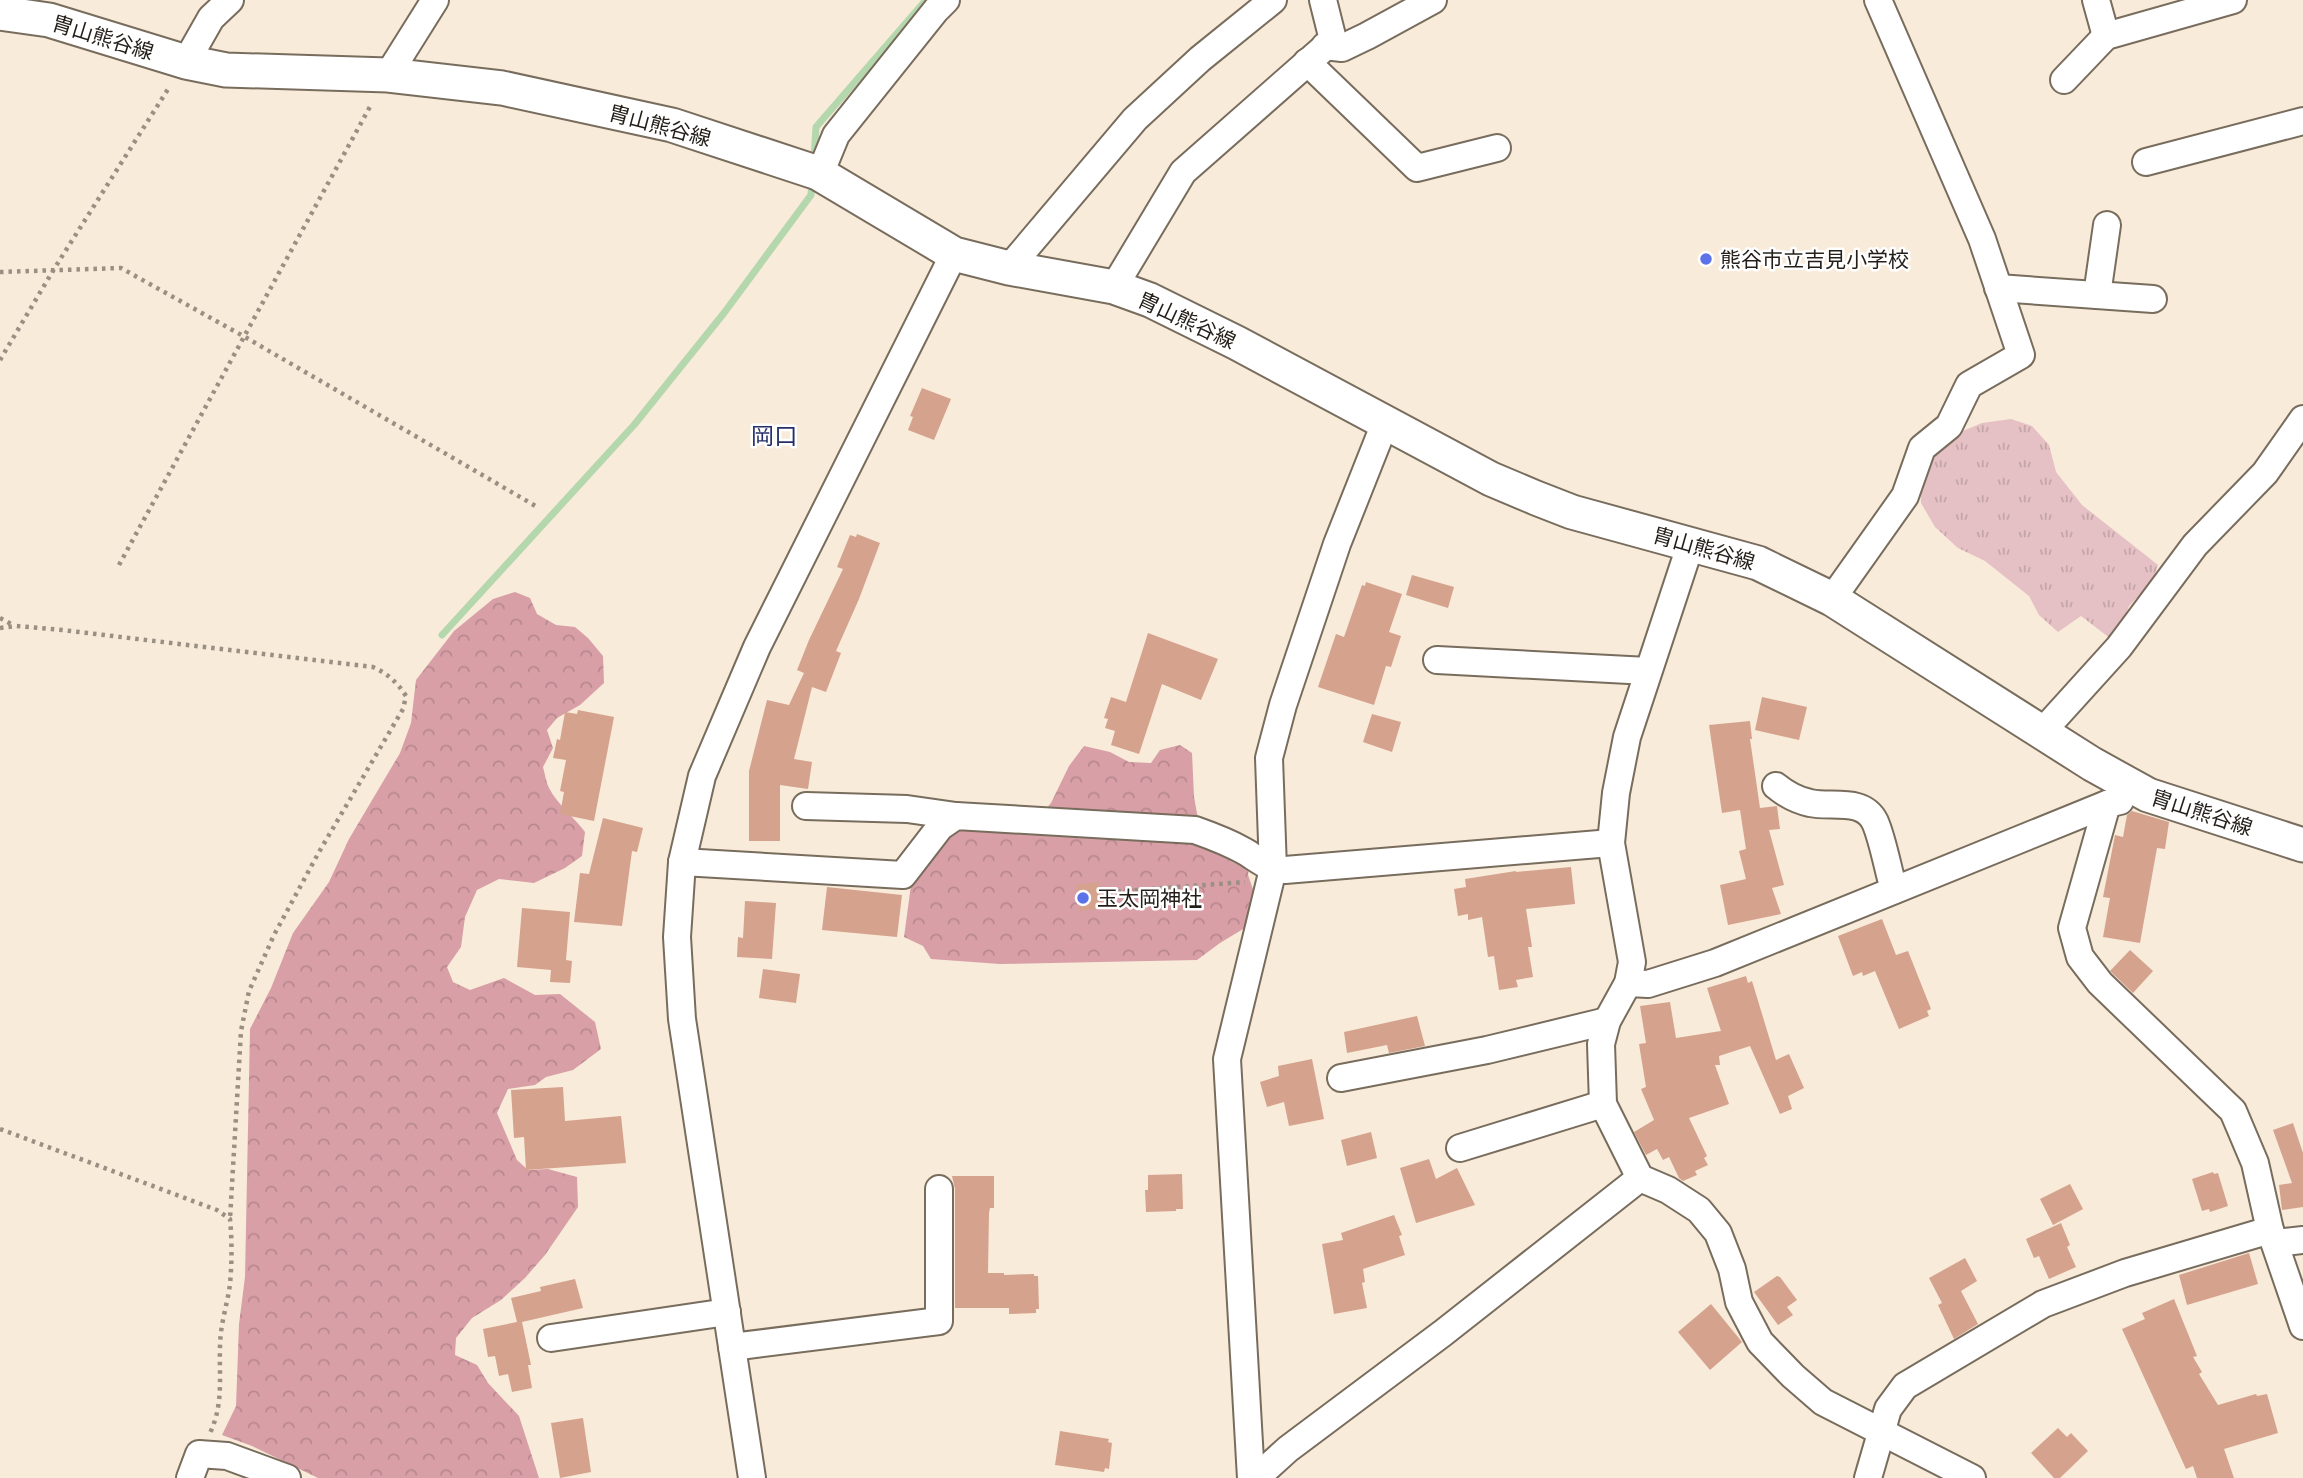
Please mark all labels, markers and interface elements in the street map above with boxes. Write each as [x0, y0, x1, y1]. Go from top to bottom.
street label: 胄山熊谷線 [49, 9, 157, 65]
street label: 胄山熊谷線 [606, 99, 714, 151]
place label: 熊谷市立吉見小学校 [1720, 246, 1909, 272]
marker: 熊谷市立吉見小学校 [1698, 251, 1714, 267]
street label: 胄山熊谷線 [1134, 286, 1240, 354]
district label: 岡口 [751, 421, 797, 450]
street label: 胄山熊谷線 [1650, 521, 1758, 575]
street label: 胄山熊谷線 [2148, 783, 2256, 841]
place label: 玉太岡神社 [1097, 885, 1202, 911]
marker: 玉太岡神社 [1075, 890, 1091, 906]

